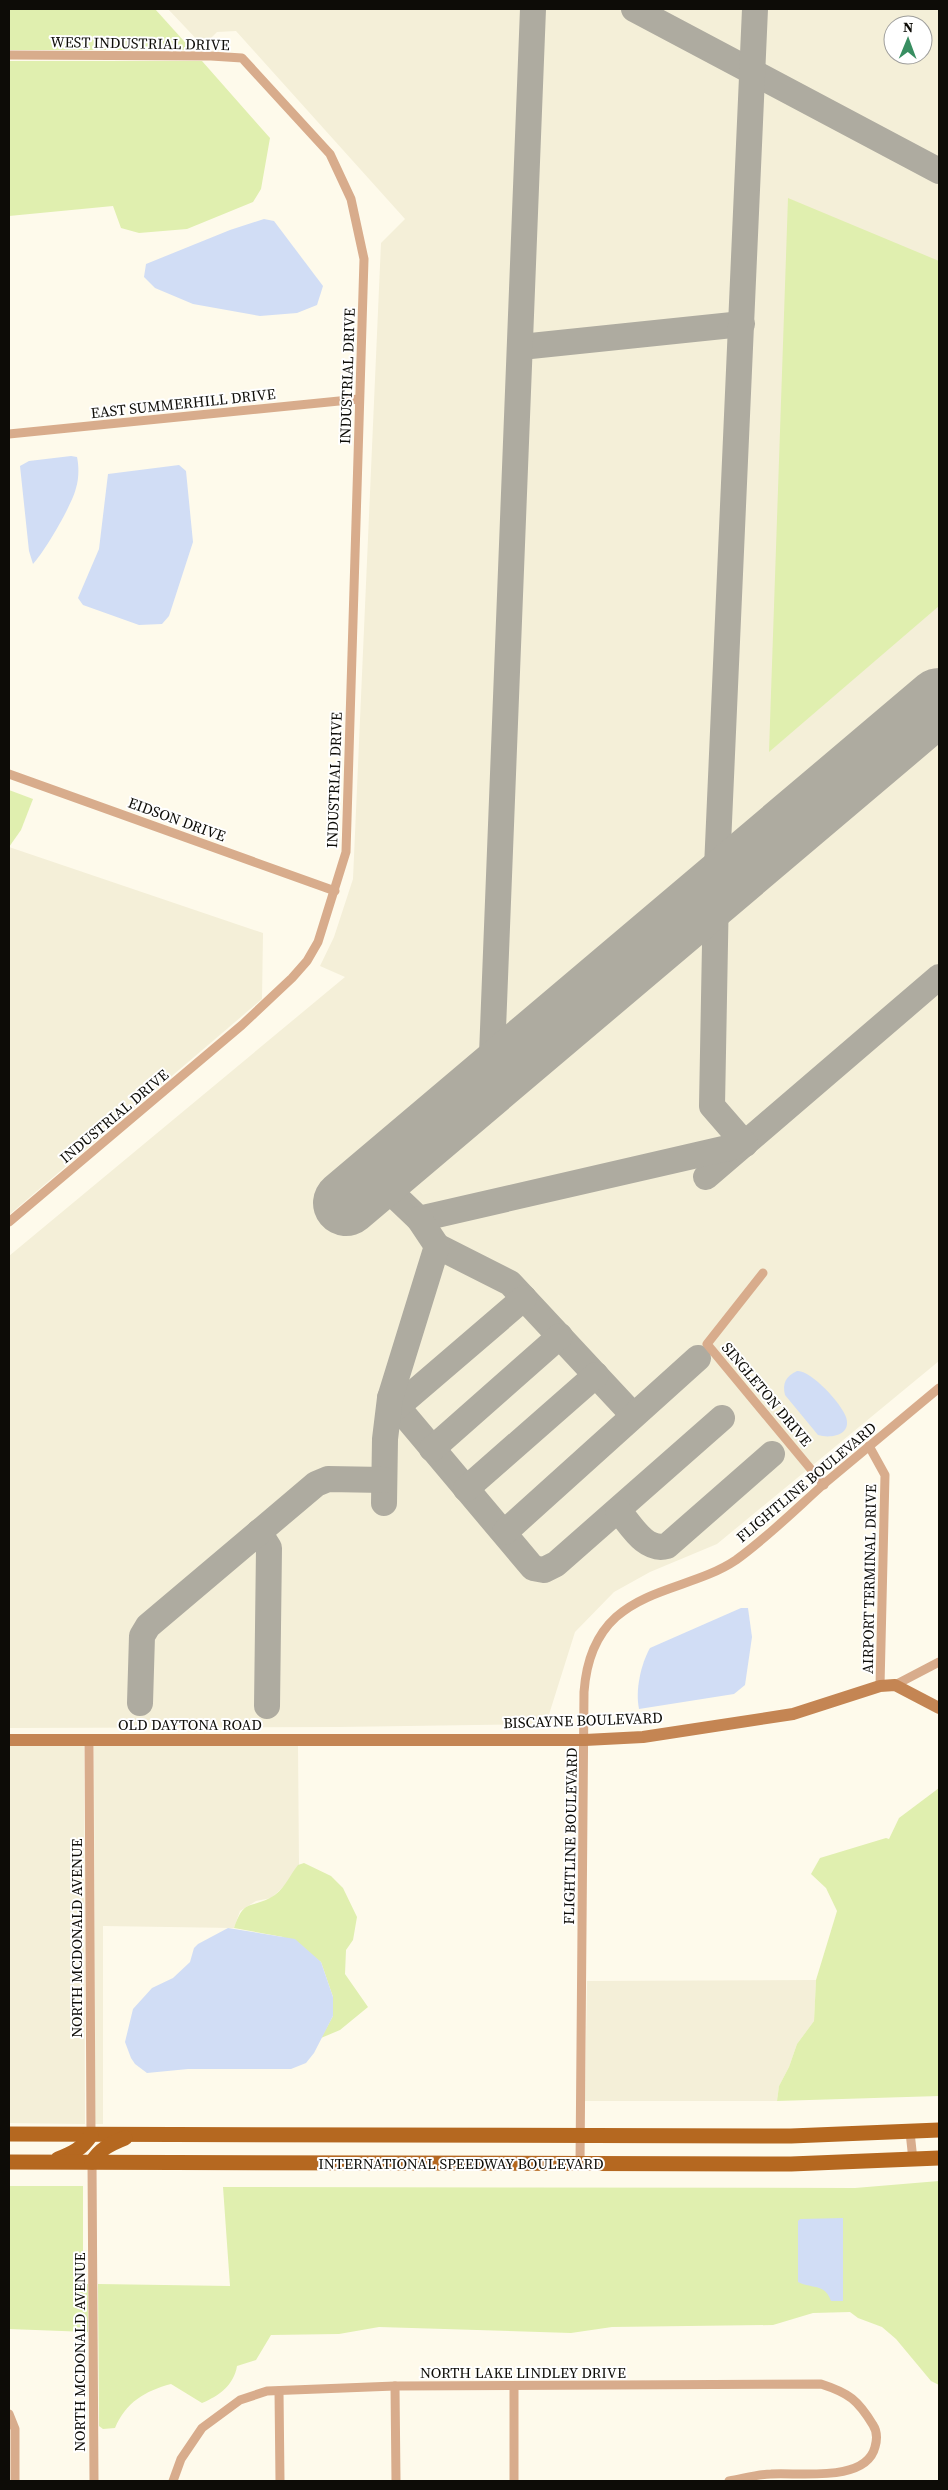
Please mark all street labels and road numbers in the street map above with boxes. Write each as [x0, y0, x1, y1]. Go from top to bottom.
street label: WEST INDUSTRIAL DRIVE [50, 31, 230, 55]
street label: INDUSTRIAL DRIVE [334, 308, 360, 444]
street label: EAST SUMMERHILL DRIVE [89, 383, 277, 423]
street label: INDUSTRIAL DRIVE [321, 712, 347, 848]
street label: EIDSON DRIVE [125, 792, 229, 846]
street label: INDUSTRIAL DRIVE [55, 1064, 173, 1168]
street label: SINGLETON DRIVE [717, 1337, 817, 1451]
street label: FLIGHTLINE BOULEVARD [731, 1417, 881, 1547]
street label: AIRPORT TERMINAL DRIVE [857, 1484, 881, 1674]
street label: BISCAYNE BOULEVARD [503, 1707, 663, 1733]
street label: OLD DAYTONA ROAD [118, 1714, 262, 1735]
street label: FLIGHTLINE BOULEVARD [558, 1747, 582, 1925]
street label: NORTH MCDONALD AVENUE [66, 1838, 87, 2038]
street label: INTERNATIONAL SPEEDWAY BOULEVARD [318, 2153, 604, 2174]
street label: NORTH MCDONALD AVENUE [69, 2252, 90, 2452]
street label: NORTH LAKE LINDLEY DRIVE [420, 2362, 626, 2383]

